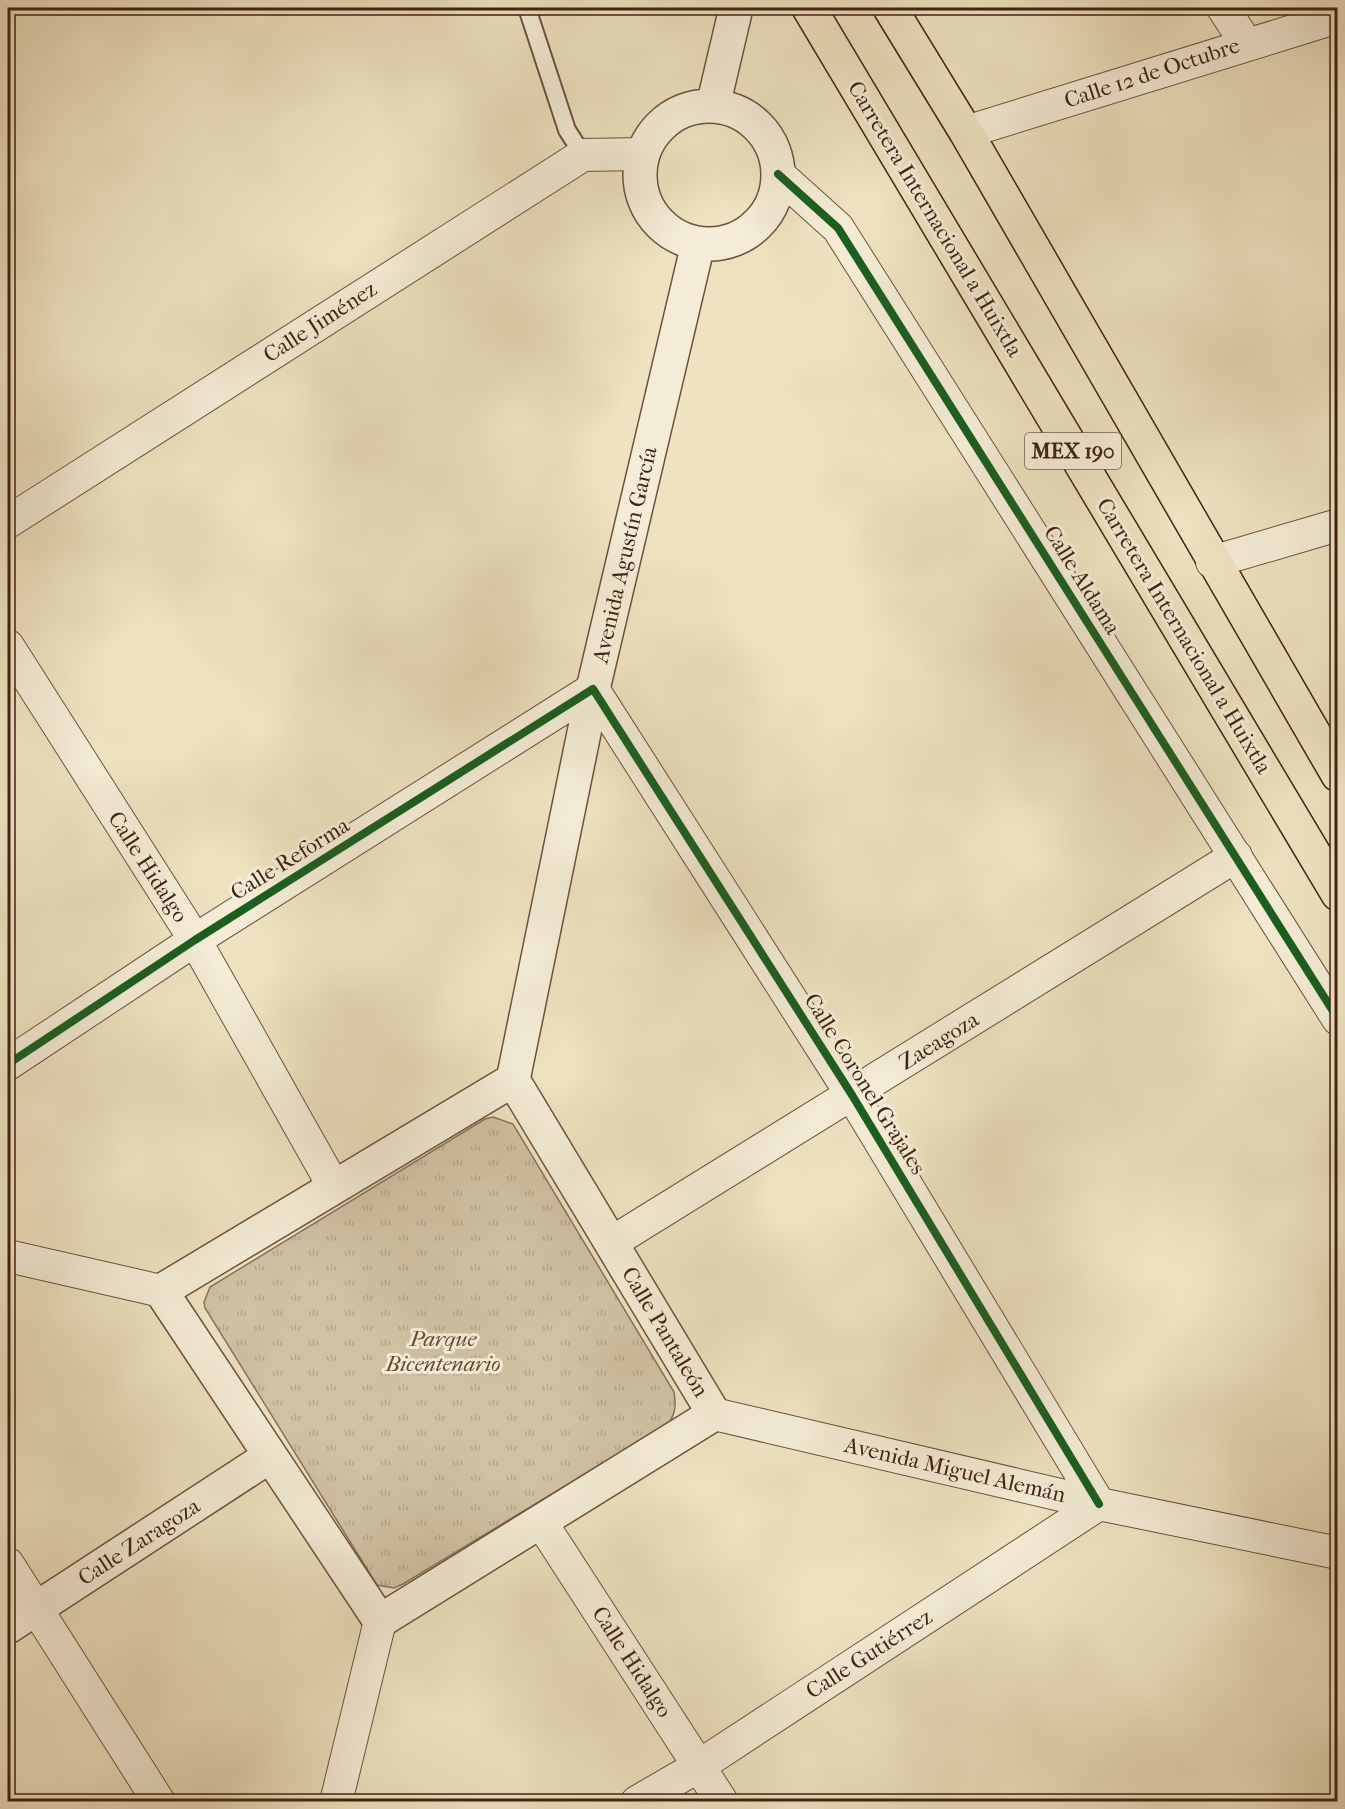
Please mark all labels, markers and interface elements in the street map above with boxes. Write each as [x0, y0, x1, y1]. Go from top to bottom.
street label: Calle 12 de Octubre [1061, 32, 1243, 114]
street label: Carretera Internacional a Huixtla [842, 76, 1028, 362]
street label: Calle Jiménez [259, 276, 382, 368]
road number: MEX 190 [1025, 433, 1121, 469]
street label: Avenida Agustín García [587, 443, 663, 667]
street label: Carretera Internacional a Huixtla [1091, 493, 1277, 779]
street label: Calle Aldama [1038, 521, 1126, 640]
street label: Calle Hidalgo [102, 807, 194, 927]
street label: Calle Reforma [226, 812, 355, 906]
street label: Calle Coronel Grajales [799, 989, 931, 1179]
street label: Zaeagoza [894, 1006, 984, 1076]
street label: Calle Pantaleón [616, 1262, 714, 1402]
park label: Parque Bicentenario [384, 1326, 501, 1377]
street label: Avenida Miguel Alemán [841, 1432, 1068, 1508]
street label: Calle Zaragoza [73, 1493, 205, 1591]
street label: Calle Hidalgo [586, 1602, 678, 1722]
street label: Calle Gutiérrez [801, 1604, 937, 1704]

